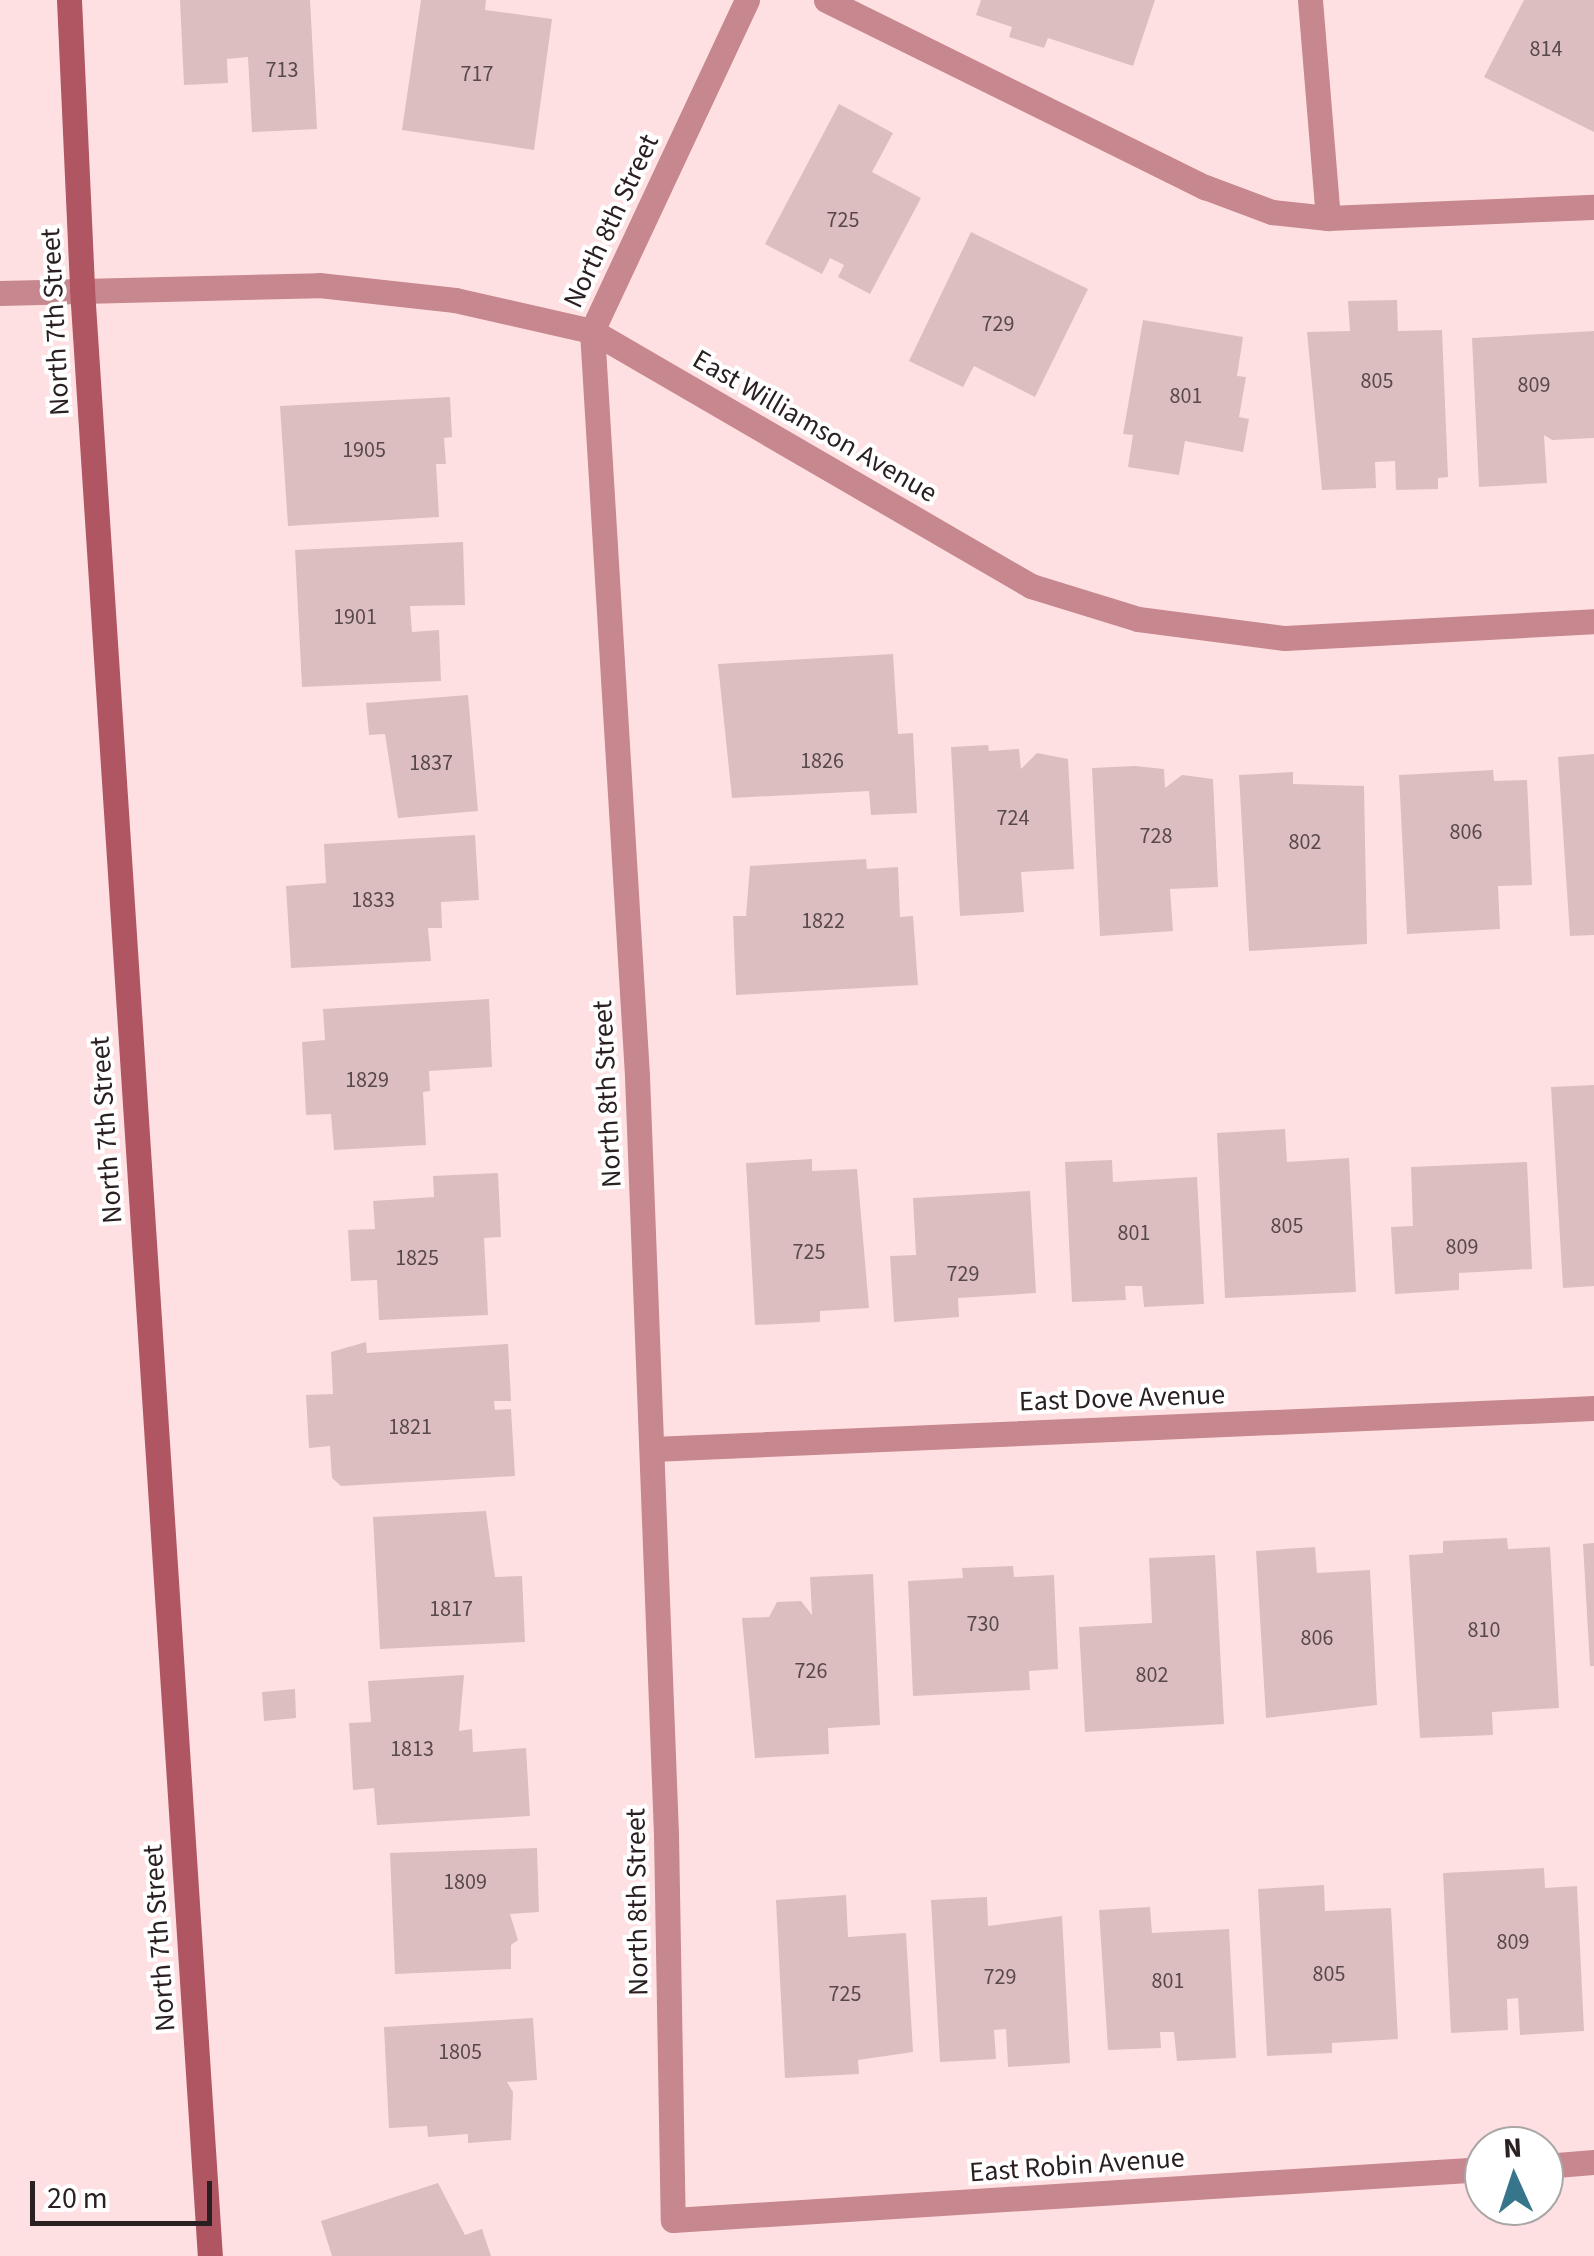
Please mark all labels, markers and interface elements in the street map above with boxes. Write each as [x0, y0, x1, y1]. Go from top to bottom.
house number: 814 [1530, 37, 1562, 63]
house number: 713 [266, 58, 298, 84]
house number: 717 [461, 62, 493, 88]
street label: North 8th Street [556, 129, 666, 313]
house number: 725 [827, 208, 859, 234]
street label: North 7th Street [33, 227, 77, 417]
house number: 729 [982, 312, 1014, 338]
street label: East Williamson Avenue [687, 342, 943, 510]
house number: 805 [1361, 369, 1393, 395]
house number: 809 [1518, 373, 1550, 399]
house number: 801 [1170, 384, 1202, 410]
house number: 1905 [342, 438, 386, 464]
house number: 1901 [333, 605, 377, 631]
house number: 1826 [800, 749, 844, 775]
house number: 1837 [409, 751, 453, 777]
house number: 724 [997, 806, 1029, 832]
house number: 806 [1450, 820, 1482, 846]
house number: 728 [1140, 824, 1172, 850]
house number: 802 [1289, 830, 1321, 856]
house number: 1833 [351, 888, 395, 914]
house number: 1822 [801, 909, 845, 935]
street label: North 8th Street [585, 999, 629, 1189]
street label: North 7th Street [83, 1035, 129, 1225]
house number: 1829 [345, 1068, 389, 1094]
house number: 805 [1271, 1214, 1303, 1240]
house number: 801 [1118, 1221, 1150, 1247]
house number: 809 [1446, 1235, 1478, 1261]
house number: 725 [793, 1240, 825, 1266]
house number: 1825 [395, 1246, 439, 1272]
house number: 729 [947, 1262, 979, 1288]
street label: East Dove Avenue [1018, 1378, 1226, 1418]
house number: 1821 [388, 1415, 432, 1441]
house number: 1817 [429, 1597, 473, 1623]
house number: 730 [967, 1612, 999, 1638]
house number: 810 [1468, 1618, 1500, 1644]
house number: 806 [1301, 1626, 1333, 1652]
house number: 726 [795, 1659, 827, 1685]
house number: 802 [1136, 1663, 1168, 1689]
house number: 1813 [390, 1737, 434, 1763]
street label: North 8th Street [619, 1808, 655, 1996]
street label: North 7th Street [136, 1843, 182, 2033]
house number: 1809 [443, 1870, 487, 1896]
house number: 809 [1497, 1930, 1529, 1956]
house number: 805 [1313, 1962, 1345, 1988]
house number: 729 [984, 1965, 1016, 1991]
house number: 801 [1152, 1969, 1184, 1995]
house number: 725 [829, 1982, 861, 2008]
house number: 1805 [438, 2040, 482, 2066]
north arrow [1464, 2126, 1564, 2226]
text: N [1502, 2128, 1523, 2168]
street label: East Robin Avenue [968, 2141, 1186, 2189]
scale bar [35, 2161, 218, 2223]
text: 20 m [47, 2177, 108, 2220]

